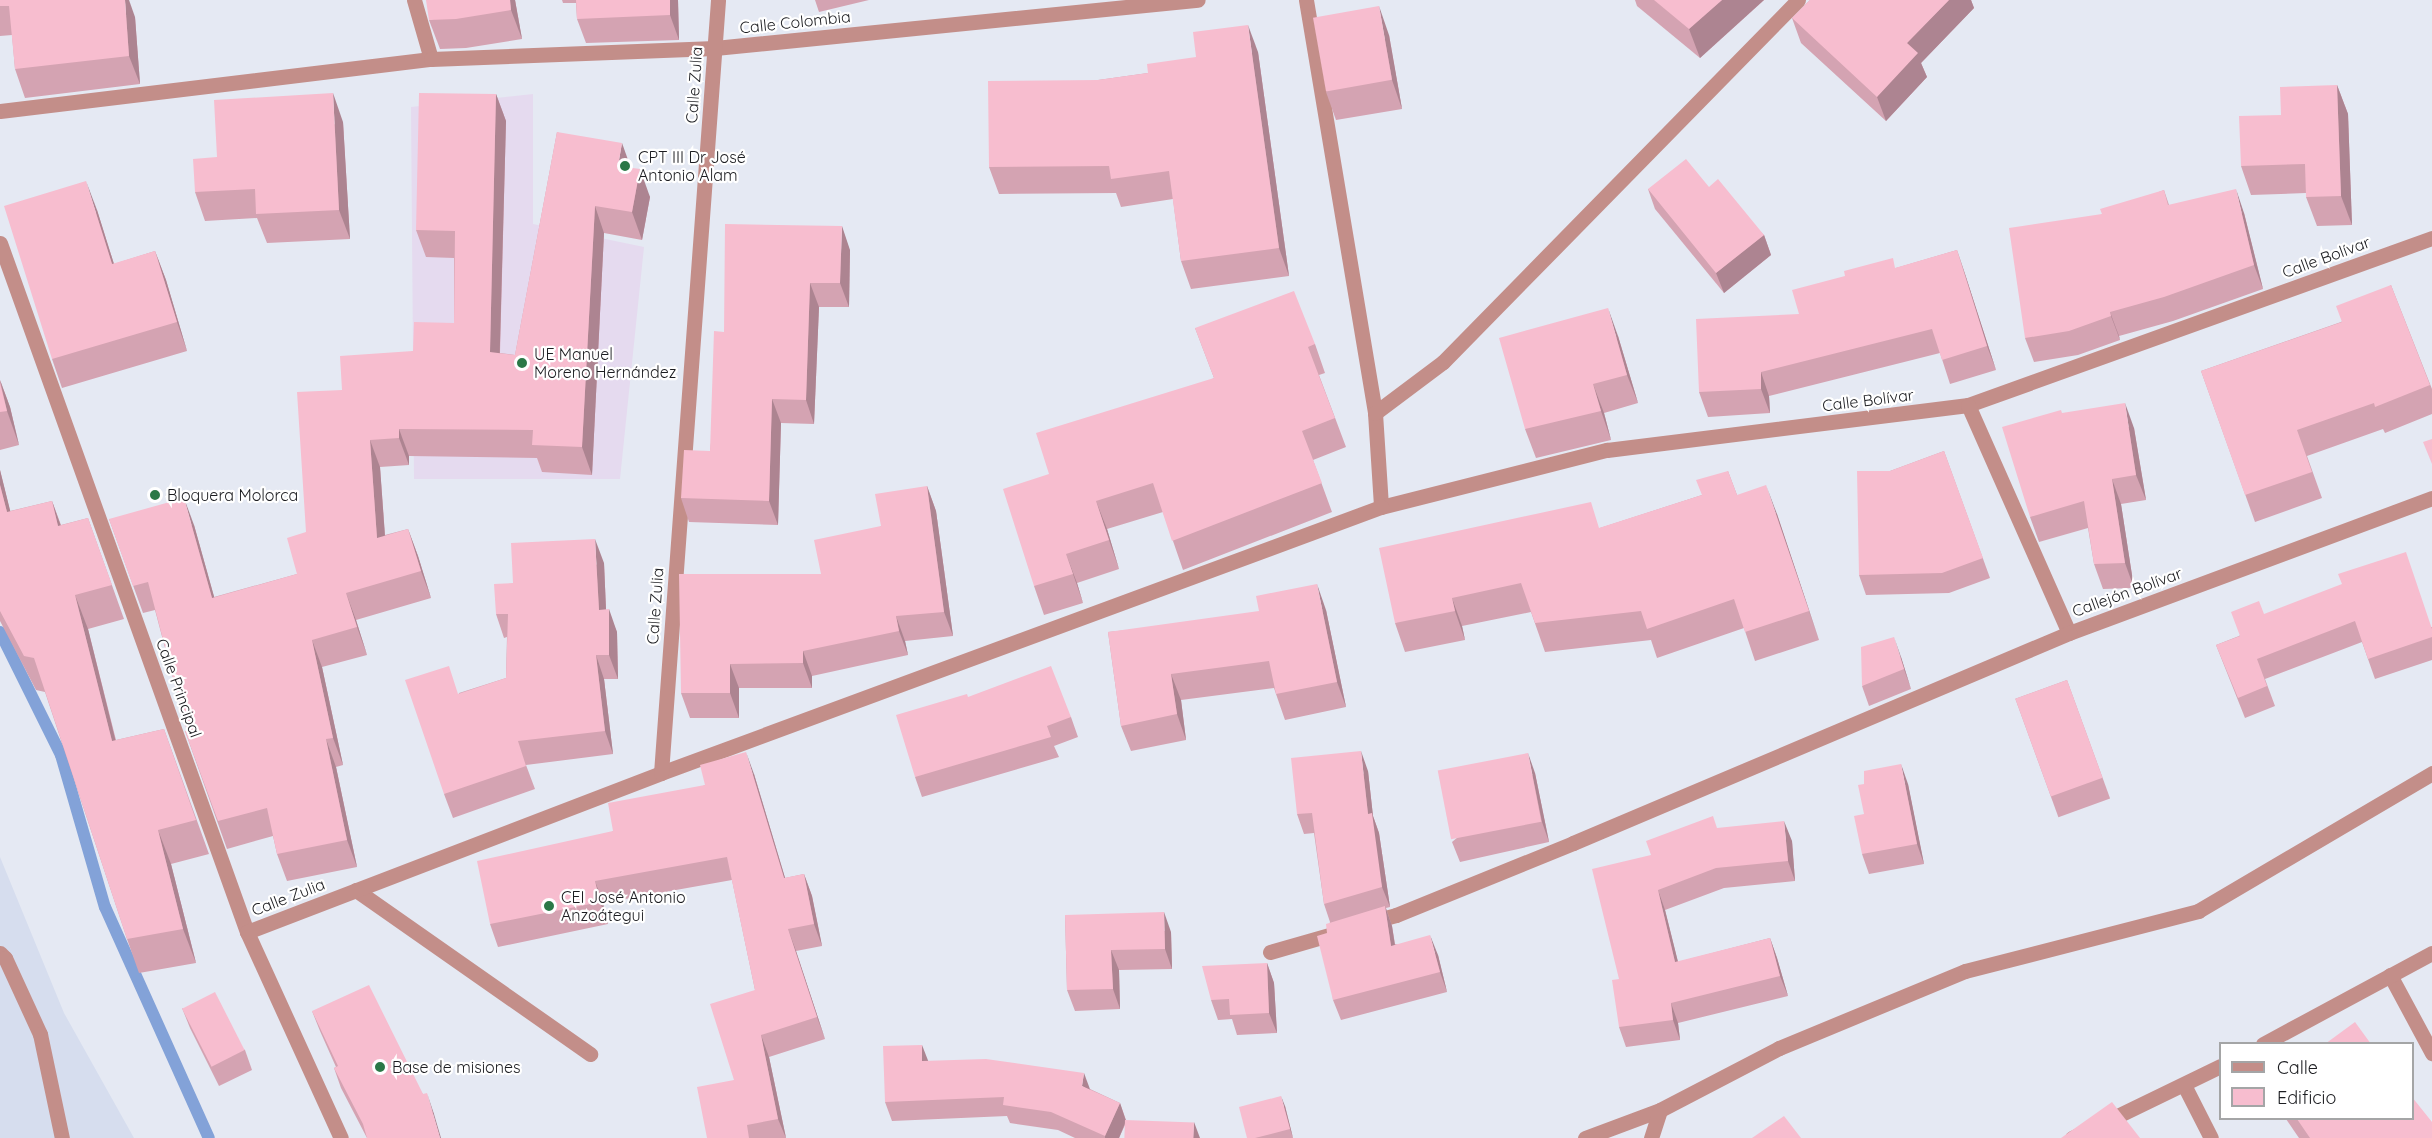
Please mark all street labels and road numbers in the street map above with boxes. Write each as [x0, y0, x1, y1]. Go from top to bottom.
street label: Calle Colombia [739, 7, 851, 37]
street label: Calle Zulia [682, 46, 706, 124]
street label: Calle Bolívar [2279, 232, 2373, 282]
street label: Calle Bolívar [1821, 385, 1915, 415]
street label: Callejón Bolívar [2069, 563, 2185, 621]
street label: Calle Zulia [643, 567, 667, 645]
street label: Calle Principal [152, 636, 206, 740]
street label: Calle Zulia [249, 874, 327, 920]

